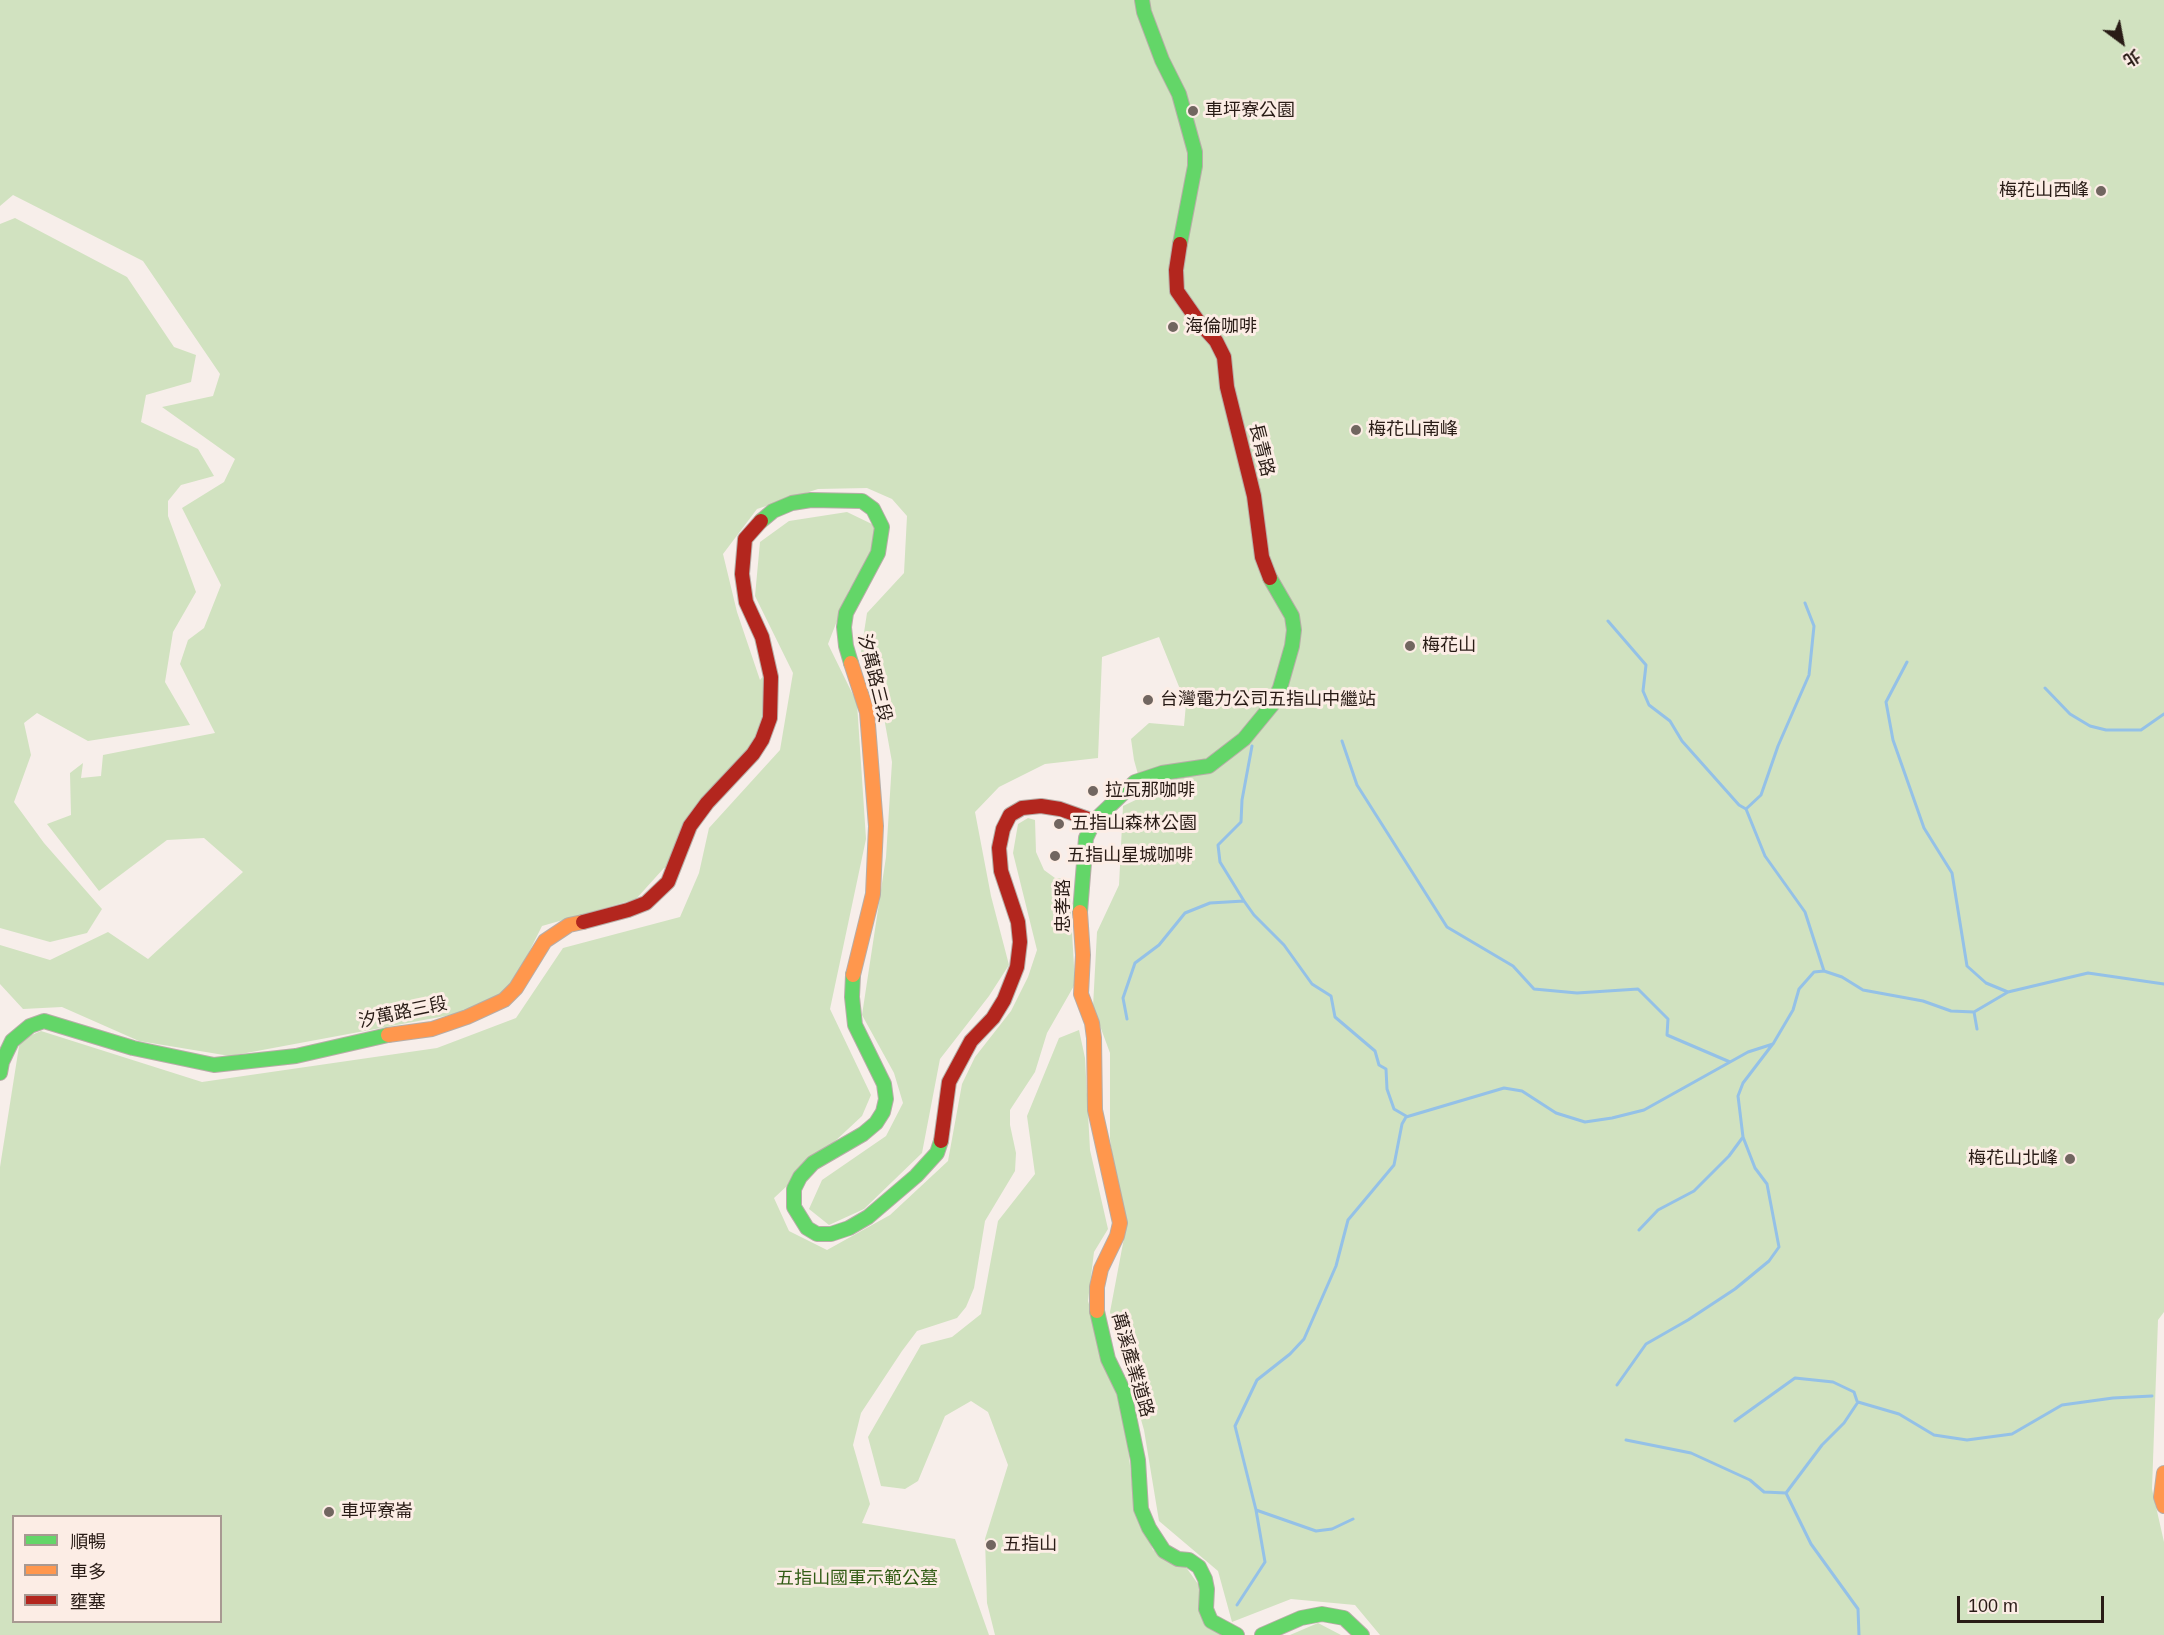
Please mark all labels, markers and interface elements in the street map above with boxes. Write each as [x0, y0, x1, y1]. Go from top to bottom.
north arrow [2092, 12, 2152, 72]
text: 北 [2121, 46, 2143, 69]
place label: 車坪寮公園 [1205, 100, 1295, 122]
marker: 車坪寮公園 [1186, 104, 1200, 118]
place label: 梅花山西峰 [1999, 180, 2089, 202]
marker: 梅花山西峰 [2094, 184, 2108, 198]
place label: 海倫咖啡 [1185, 316, 1257, 338]
marker: 海倫咖啡 [1166, 320, 1180, 334]
place label: 梅花山南峰 [1368, 419, 1458, 441]
street label: 長青路 [1244, 421, 1278, 479]
marker: 梅花山南峰 [1349, 423, 1363, 437]
street label: 汐萬路三段 [853, 632, 895, 724]
place label: 梅花山 [1422, 635, 1476, 657]
marker: 梅花山 [1403, 639, 1417, 653]
place label: 台灣電力公司五指山中繼站 [1160, 689, 1376, 711]
marker: 台灣電力公司五指山中繼站 [1141, 693, 1155, 707]
place label: 拉瓦那咖啡 [1105, 780, 1195, 802]
marker: 拉瓦那咖啡 [1086, 784, 1100, 798]
place label: 五指山森林公園 [1071, 813, 1197, 835]
marker: 五指山森林公園 [1052, 817, 1066, 831]
place label: 五指山星城咖啡 [1067, 845, 1193, 867]
marker: 五指山星城咖啡 [1048, 849, 1062, 863]
street label: 忠孝路 [1053, 879, 1075, 933]
street label: 汐萬路三段 [357, 993, 449, 1033]
place label: 梅花山北峰 [1968, 1148, 2058, 1170]
marker: 梅花山北峰 [2063, 1152, 2077, 1166]
street label: 萬溪產業道路 [1107, 1310, 1157, 1420]
place label: 車坪寮崙 [341, 1501, 413, 1523]
marker: 車坪寮崙 [322, 1505, 336, 1519]
legend [12, 1515, 222, 1623]
text: 順暢 [70, 1532, 106, 1552]
place label: 五指山 [1003, 1534, 1057, 1556]
marker: 五指山 [984, 1538, 998, 1552]
text: 車多 [70, 1562, 106, 1582]
park label: 五指山國軍示範公墓 [776, 1568, 938, 1590]
scale bar [1960, 1584, 2107, 1622]
text: 壅塞 [70, 1592, 106, 1612]
text: 100 m [1968, 1596, 2018, 1616]

